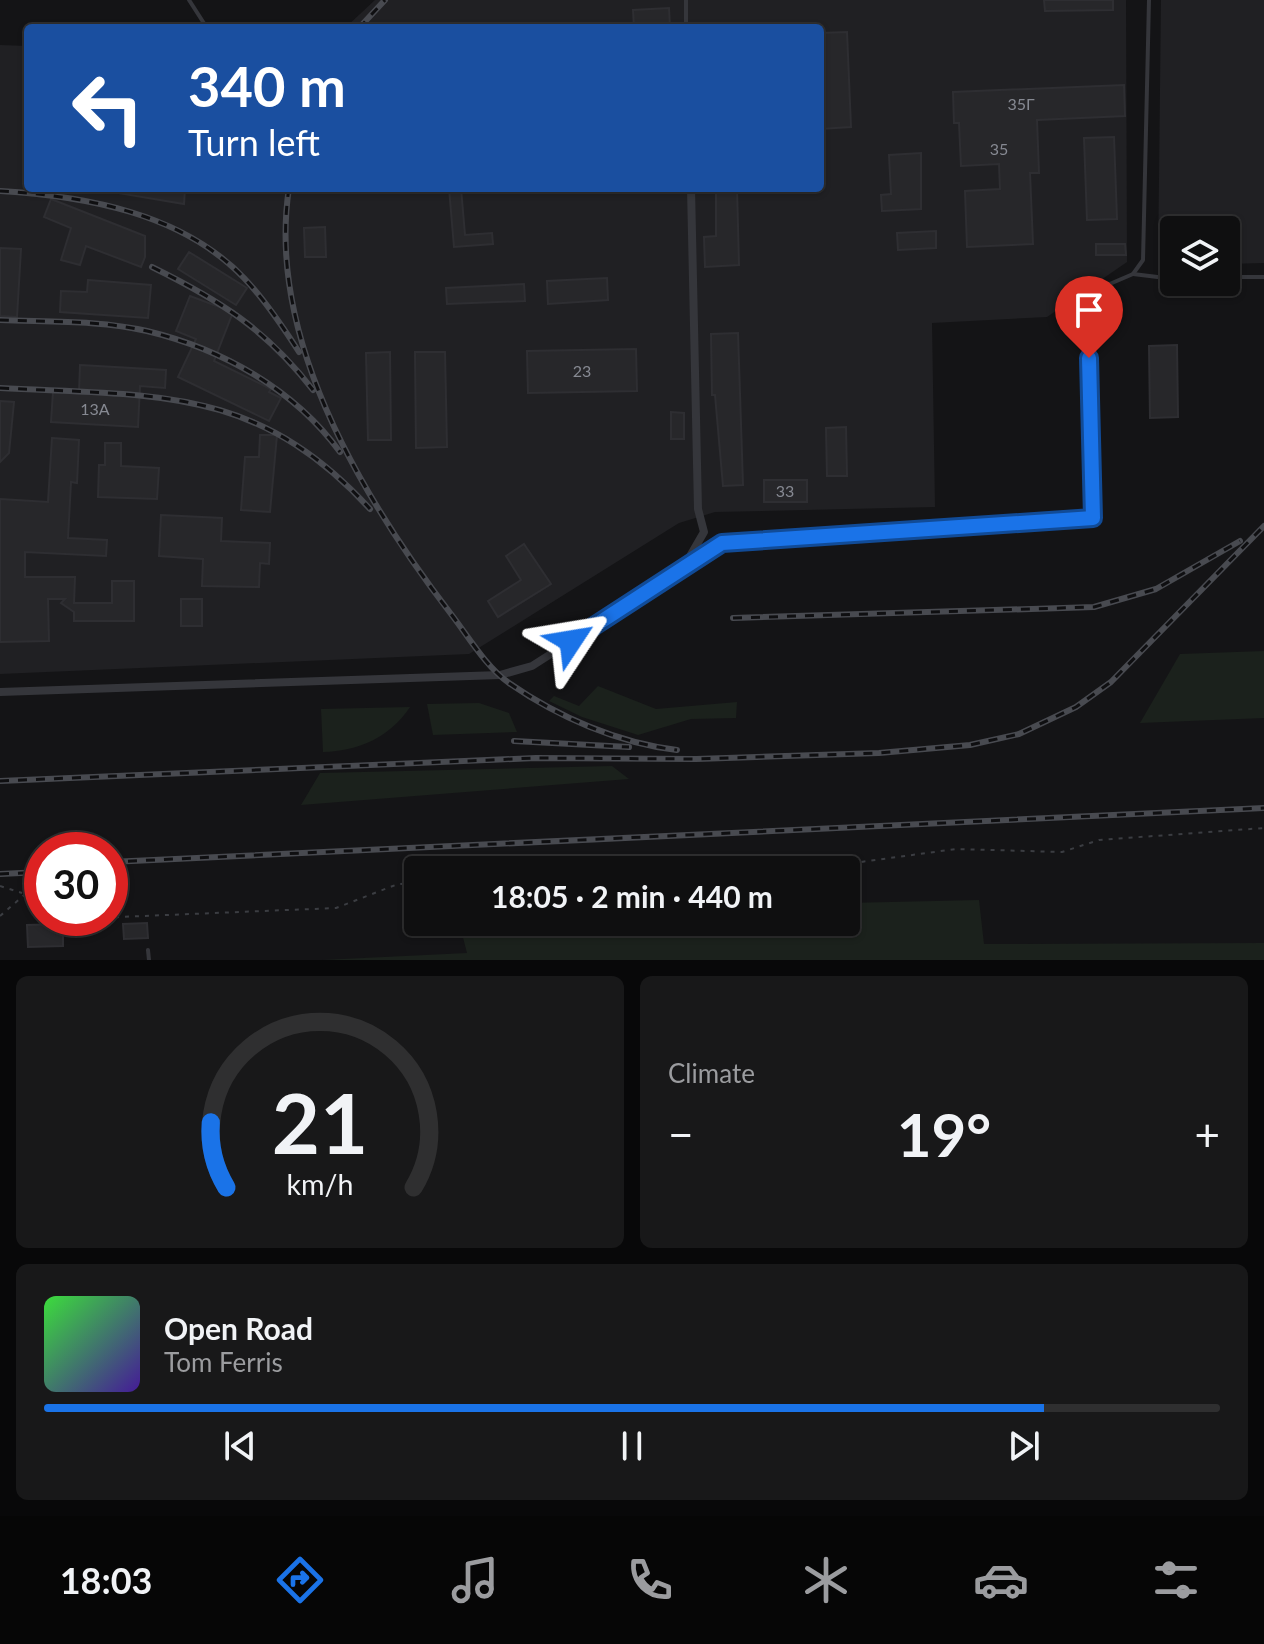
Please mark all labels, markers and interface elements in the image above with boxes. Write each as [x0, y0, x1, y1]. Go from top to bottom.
text: 340 m [188, 52, 346, 119]
icon: left [56, 56, 160, 160]
house number: 35Г [1007, 94, 1035, 113]
text: Turn left [188, 120, 320, 164]
house number: 35 [990, 139, 1008, 158]
map controls [1160, 216, 1240, 296]
button: layers [1160, 216, 1240, 296]
pin [1055, 276, 1123, 358]
icon: arrive [1067, 288, 1111, 332]
house number: 23 [573, 361, 591, 380]
house number: 13А [80, 399, 110, 418]
house number: 33 [776, 481, 794, 500]
position arrow [529, 599, 613, 683]
speed limit sign: 30 [24, 832, 128, 936]
text: 18:05 · 2 min · 440 m [491, 878, 773, 914]
text: Climate [668, 1057, 755, 1089]
text: 21 [272, 1072, 368, 1172]
text: 19° [897, 1098, 991, 1170]
text: − [668, 1108, 694, 1160]
text: + [1194, 1108, 1220, 1160]
text: km/h [287, 1167, 353, 1201]
text: Open Road [164, 1310, 313, 1346]
text: Tom Ferris [164, 1346, 283, 1378]
icon: previous [218, 1424, 262, 1468]
icon: pause [610, 1424, 654, 1468]
icon: next [1002, 1424, 1046, 1468]
icon: directions [272, 1552, 328, 1608]
icon: music [447, 1552, 503, 1608]
icon: phone [622, 1552, 678, 1608]
icon: climate [798, 1552, 854, 1608]
icon: car [973, 1552, 1029, 1608]
icon: filters [1148, 1552, 1204, 1608]
text: 18:03 [60, 1558, 152, 1602]

